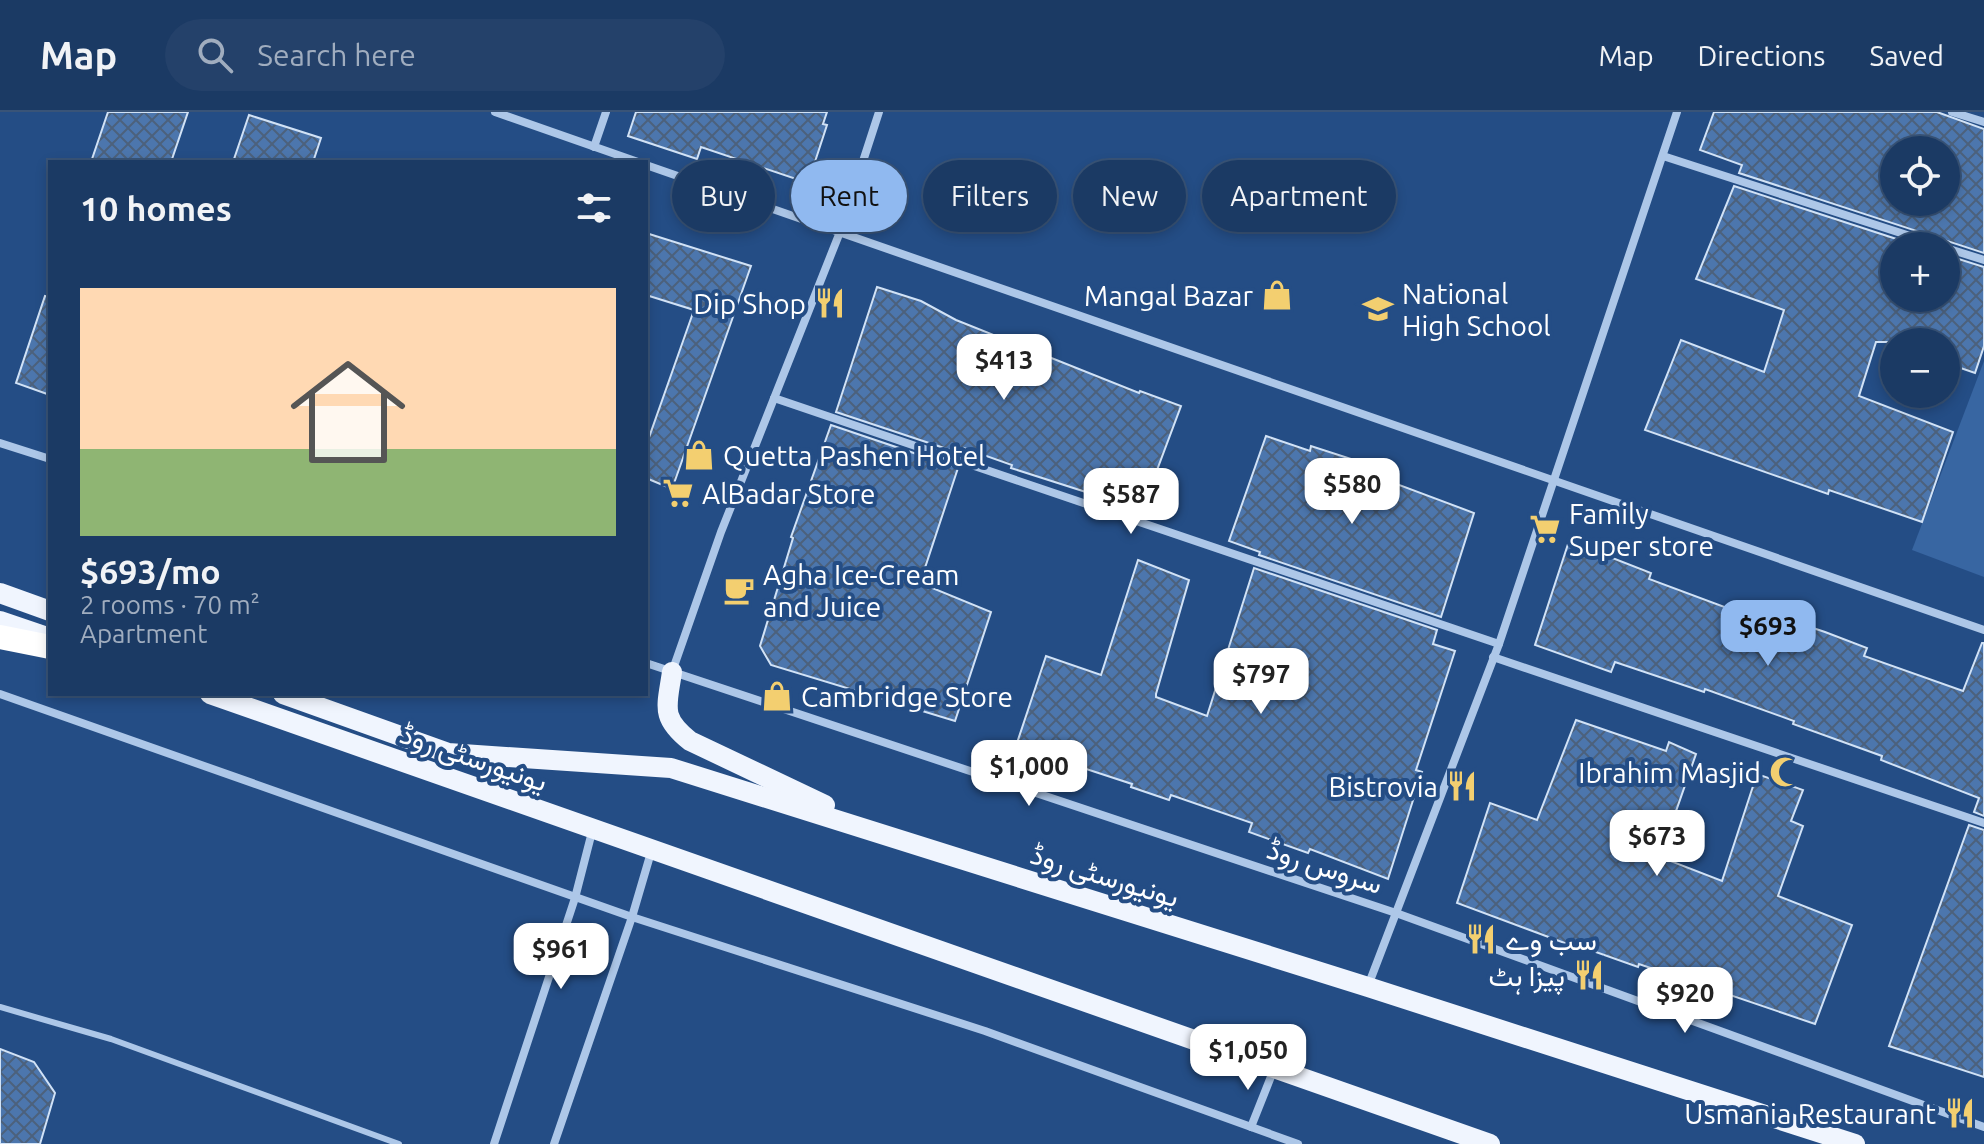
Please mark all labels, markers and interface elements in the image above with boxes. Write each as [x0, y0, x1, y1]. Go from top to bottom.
search box [165, 19, 725, 91]
icon: search [193, 33, 237, 77]
text: Map [40, 34, 117, 76]
text: Search here [257, 38, 416, 72]
text: Map [1598, 40, 1654, 71]
text: Directions [1698, 40, 1825, 71]
text: Saved [1869, 40, 1944, 71]
map controls [1880, 136, 1960, 408]
button: locate [1880, 136, 1960, 216]
chip: Buy [672, 160, 775, 232]
chip: Rent [791, 160, 907, 232]
chip: Filters [923, 160, 1057, 232]
chip: New [1073, 160, 1186, 232]
chip: Apartment [1202, 160, 1396, 232]
icon: filters [572, 186, 616, 230]
text: 10 homes [80, 189, 232, 227]
button: + [1880, 232, 1960, 312]
shop icon: Mangal Bazar [1260, 278, 1294, 312]
place label: National High School [1402, 278, 1551, 341]
place label: Mangal Bazar [1084, 280, 1253, 311]
restaurant icon: Dip Shop [813, 286, 847, 320]
place label: Dip Shop [693, 288, 806, 319]
school or university icon: National High School [1361, 292, 1395, 326]
button: − [1880, 328, 1960, 408]
pin: $413 [957, 334, 1051, 402]
icon: home [276, 340, 420, 484]
text: $413 [975, 345, 1033, 374]
shop icon: Quetta Pashen Hotel [682, 438, 716, 472]
place label: Quetta Pashen Hotel [723, 440, 985, 471]
pin: $580 [1305, 458, 1399, 526]
pin: $587 [1084, 468, 1178, 536]
text: $580 [1323, 469, 1381, 498]
supermarket icon: AlBadar Store [661, 476, 695, 510]
place label: AlBadar Store [702, 478, 876, 509]
text: $587 [1102, 479, 1160, 508]
place label: Family Super store [1569, 498, 1714, 561]
supermarket icon: Family Super store [1528, 512, 1562, 546]
text: $693/mo [80, 552, 221, 590]
place label: Agha Ice-Cream and Juice [763, 559, 960, 622]
cafe icon: Agha Ice-Cream and Juice [722, 573, 756, 607]
text: 2 rooms · 70 m² [80, 590, 260, 619]
pin: $693 [1721, 600, 1815, 668]
text: $693 [1739, 611, 1797, 640]
text: Apartment [80, 619, 207, 648]
pin: $797 [1214, 648, 1308, 716]
text: $797 [1232, 659, 1290, 688]
shop icon: Cambridge Store [760, 679, 794, 713]
place label: Cambridge Store [801, 681, 1013, 712]
street label: یونیورسٹی روڈ [395, 717, 552, 799]
pin: $1,000 [964, 740, 1094, 808]
text: $1,000 [989, 751, 1069, 780]
mosque icon: Ibrahim Masjid [1768, 755, 1802, 789]
place label: Ibrahim Masjid [1578, 757, 1761, 788]
restaurant icon: Bistrovia [1445, 769, 1479, 803]
place label: Bistrovia [1328, 771, 1438, 802]
pin: $673 [1610, 810, 1704, 878]
text: $673 [1628, 821, 1686, 850]
street label: سروس روڈ [1262, 833, 1387, 902]
street label: یونیورسٹی روڈ [1026, 838, 1183, 915]
restaurant icon: سب وے [1464, 922, 1498, 956]
pin: $961 [514, 923, 608, 991]
place label: سب وے [1505, 924, 1597, 958]
text: $961 [532, 934, 590, 963]
restaurant icon: پیزا ہٹ [1572, 958, 1606, 992]
place label: پیزا ہٹ [1488, 960, 1565, 995]
pin: $920 [1638, 967, 1732, 1035]
text: $920 [1656, 978, 1714, 1007]
pin: $1,050 [1183, 1024, 1313, 1092]
text: $1,050 [1208, 1035, 1288, 1064]
restaurant icon: Usmania Restaurant [1943, 1096, 1977, 1130]
place label: Usmania Restaurant [1684, 1098, 1936, 1129]

